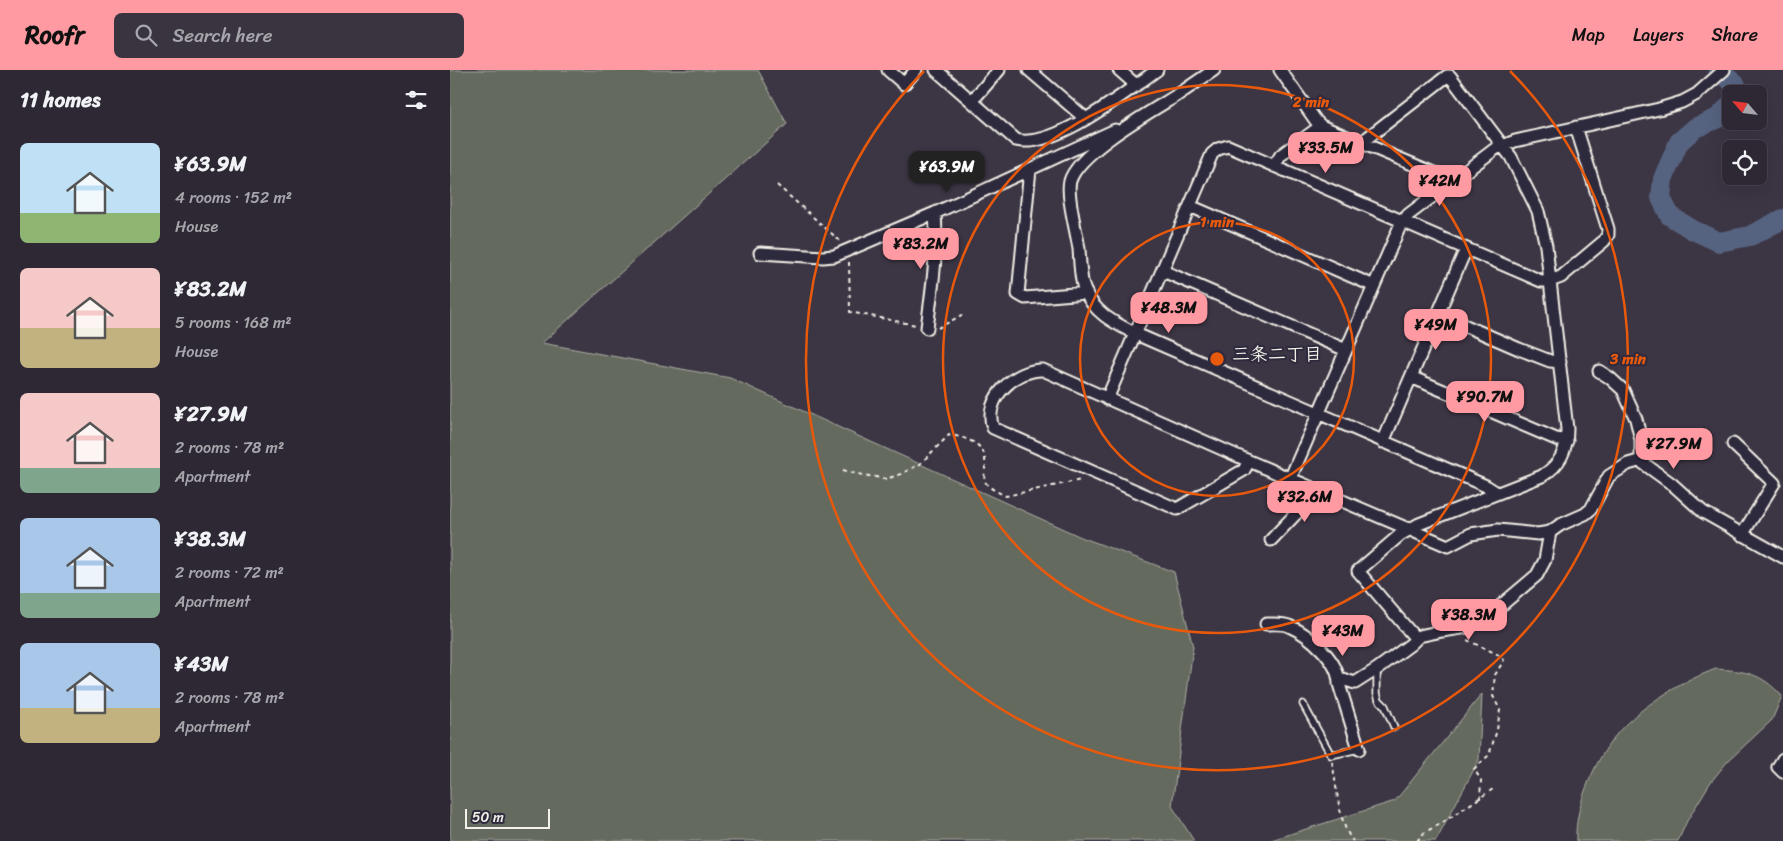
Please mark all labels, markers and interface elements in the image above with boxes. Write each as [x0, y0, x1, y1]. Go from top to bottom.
search box [114, 13, 464, 58]
text: Roofr [25, 14, 84, 56]
text: Search here [172, 19, 273, 52]
text: Map [1572, 19, 1605, 51]
text: Layers [1633, 19, 1684, 51]
text: Share [1712, 19, 1758, 51]
icon: search [132, 21, 160, 49]
text: 11 homes [20, 81, 101, 119]
north arrow [1722, 85, 1768, 130]
map controls [1722, 85, 1767, 185]
icon: filters [402, 86, 430, 114]
text: 2 min [1292, 89, 1330, 115]
pin: ¥33.5M [1285, 132, 1367, 174]
text: ¥33.5M [1299, 133, 1353, 162]
button: locate [1722, 140, 1767, 185]
text: ¥63.9M [175, 145, 246, 183]
pin: ¥63.9M [906, 150, 988, 193]
text: ¥63.9M [920, 152, 974, 181]
icon: home [60, 163, 120, 223]
pin: ¥42M [1410, 164, 1470, 207]
text: ¥42M [1419, 166, 1461, 195]
text: 4 rooms · 152 m² [175, 183, 292, 212]
text: 1 min [1200, 209, 1235, 235]
text: House [175, 212, 218, 241]
pin: ¥83.2M [880, 228, 962, 270]
text: ¥83.2M [894, 229, 948, 258]
text: ¥83.2M [175, 270, 246, 308]
icon: home [60, 288, 120, 348]
pin: ¥48.3M [1128, 292, 1210, 334]
text: ¥48.3M [1141, 293, 1197, 322]
text: 5 rooms · 168 m² [175, 308, 292, 337]
pin: ¥49M [1406, 308, 1466, 351]
text: ¥49M [1415, 310, 1457, 339]
text: House [175, 337, 218, 366]
district label: 三条二丁目 [1232, 338, 1322, 370]
text: 3 min [1609, 346, 1647, 372]
centre of rings [1208, 350, 1226, 368]
pin: ¥90.7M [1444, 380, 1526, 423]
text: ¥90.7M [1457, 382, 1513, 411]
text: ¥27.9M [175, 395, 247, 433]
icon: home [60, 413, 120, 473]
pin: ¥27.9M [1633, 428, 1715, 470]
text: ¥27.9M [1647, 429, 1701, 458]
text: 2 rooms · 78 m² [175, 433, 284, 462]
text: Apartment [175, 462, 251, 491]
pin: ¥32.6M [1264, 480, 1346, 523]
text: ¥32.6M [1278, 482, 1332, 511]
text: ¥38.3M [175, 520, 246, 558]
icon: home [60, 538, 120, 598]
text: 2 rooms · 72 m² [175, 558, 284, 587]
text: Apartment [175, 587, 251, 616]
pin: ¥38.3M [1428, 598, 1510, 641]
text: ¥38.3M [1442, 600, 1496, 629]
pin: ¥43M [1313, 614, 1373, 657]
text: ¥43M [1323, 616, 1363, 645]
text: ¥43M [175, 645, 228, 683]
icon: home [60, 663, 120, 723]
text: 2 rooms · 78 m² [175, 683, 284, 712]
text: Apartment [175, 712, 251, 741]
text: 50 m [472, 805, 504, 830]
scale bar [465, 806, 550, 829]

